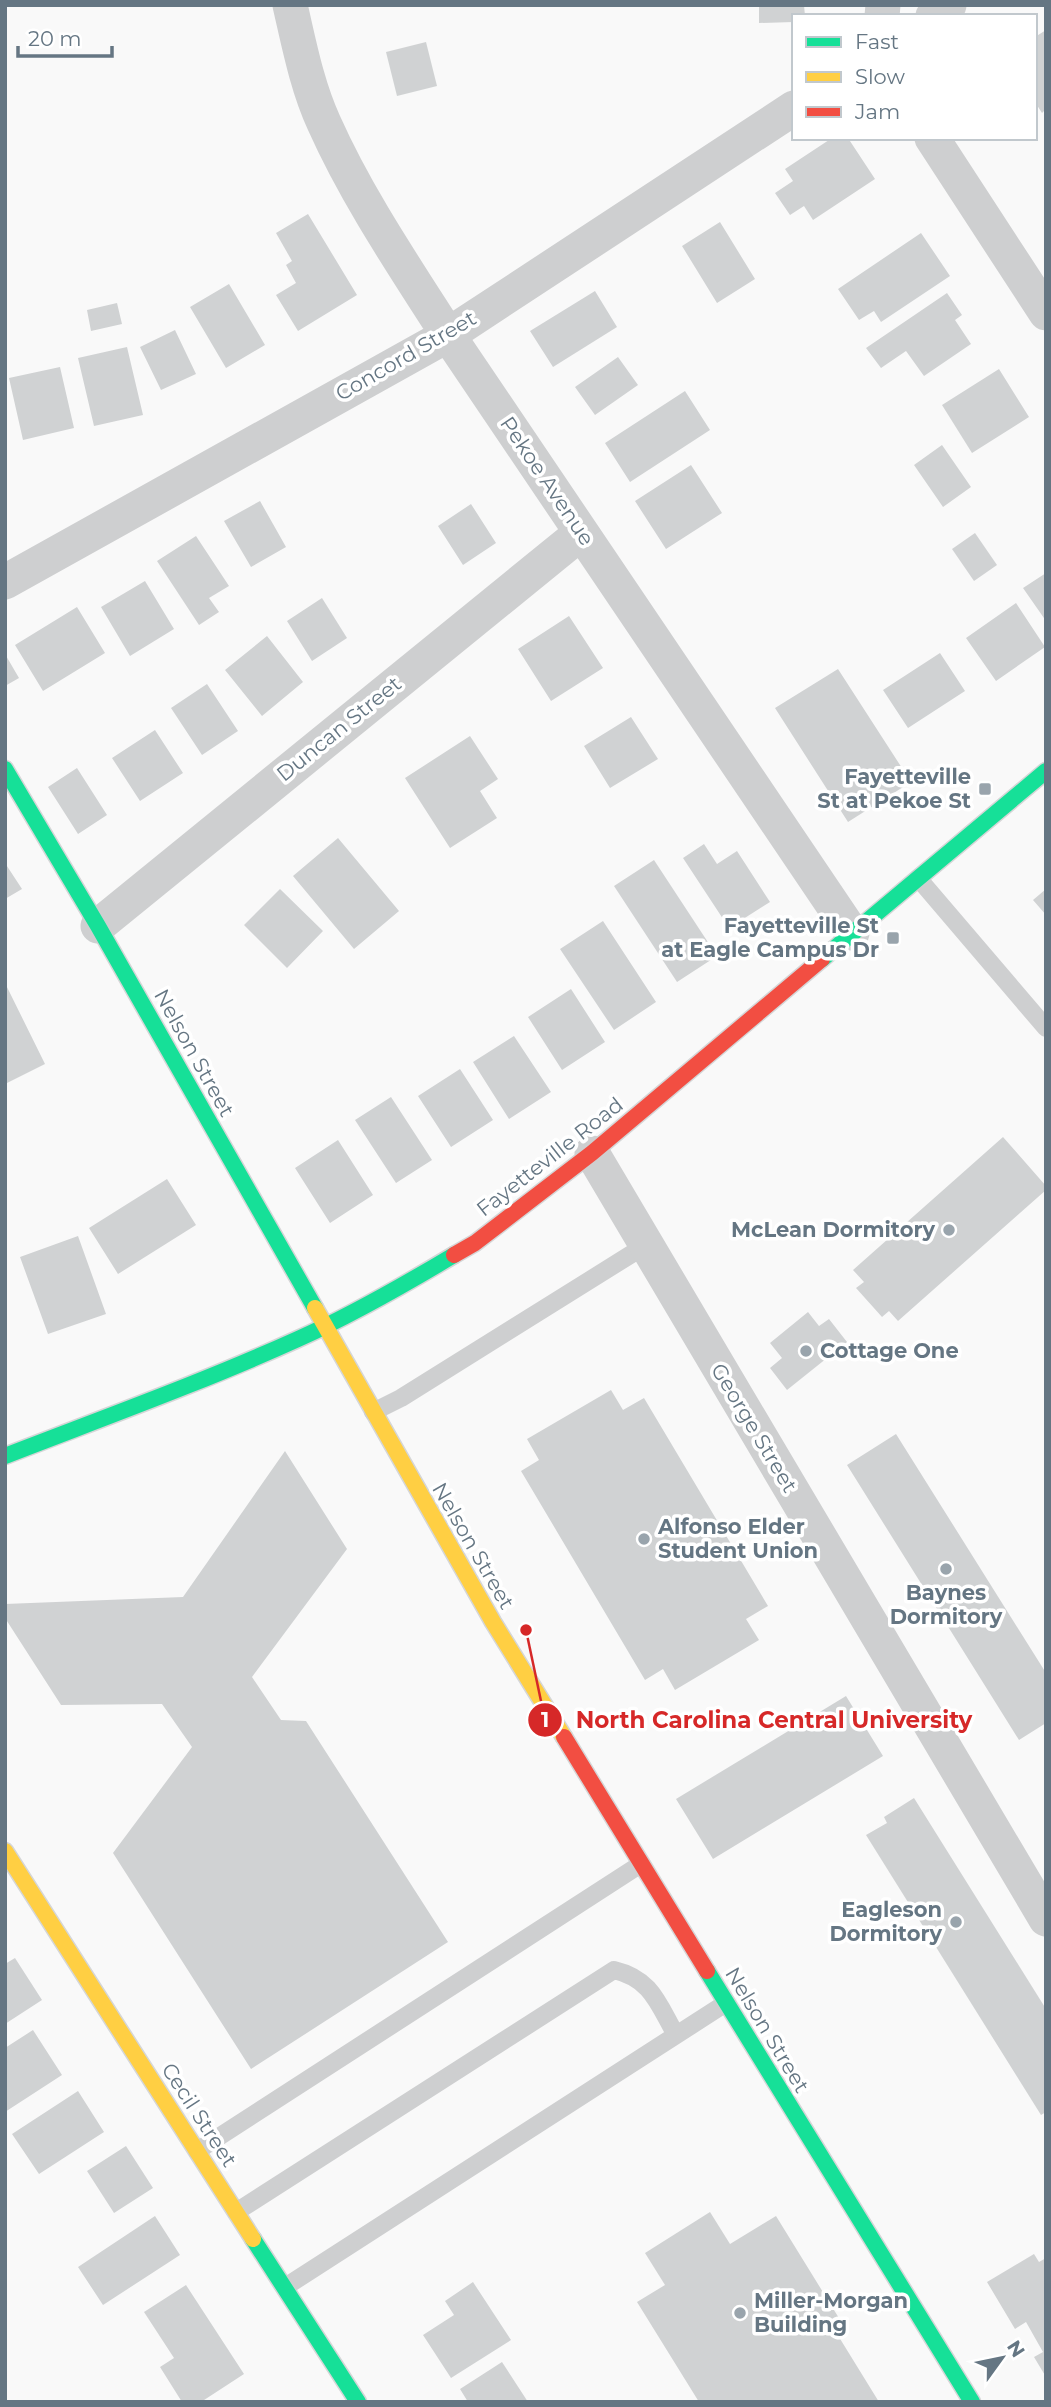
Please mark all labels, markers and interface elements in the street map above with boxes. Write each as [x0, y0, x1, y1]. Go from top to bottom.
scale bar [18, 14, 112, 58]
legend [792, 14, 1037, 140]
text: 20 m [28, 26, 82, 51]
text: Fast [855, 29, 899, 54]
text: Slow [855, 64, 905, 89]
text: Jam [854, 99, 900, 124]
street label: Concord Street [331, 305, 480, 406]
street label: Pekoe Avenue [495, 411, 600, 550]
street label: Duncan Street [271, 671, 406, 786]
place label: Fayetteville St at Pekoe St [817, 764, 971, 813]
marker: Fayetteville St at Pekoe St [977, 781, 993, 797]
place label: Fayetteville St at Eagle Campus Dr [661, 913, 879, 962]
marker: Fayetteville St at Eagle Campus Dr [885, 930, 901, 946]
street label: Nelson Street [149, 985, 240, 1121]
street label: Fayetteville Road [472, 1092, 628, 1222]
place label: McLean Dormitory [731, 1217, 935, 1242]
marker: McLean Dormitory [941, 1222, 957, 1238]
place label: Cottage One [820, 1338, 959, 1363]
marker: Cottage One [798, 1343, 814, 1359]
street label: George Street [706, 1359, 803, 1497]
street label: Nelson Street [427, 1478, 520, 1613]
place label: Alfonso Elder Student Union [657, 1514, 818, 1563]
marker: Alfonso Elder Student Union [636, 1531, 652, 1547]
marker: Baynes Dormitory [938, 1561, 954, 1577]
place label: Baynes Dormitory [890, 1580, 1003, 1629]
callout: North Carolina Central University [527, 1698, 987, 1742]
text: North Carolina Central University [576, 1706, 973, 1734]
text: 1 [541, 1707, 549, 1732]
place label: Eagleson Dormitory [829, 1897, 942, 1946]
marker: Eagleson Dormitory [948, 1914, 964, 1930]
street label: Nelson Street [720, 1962, 815, 2097]
street label: Cecil Street [157, 2058, 242, 2171]
place label: Miller-Morgan Building [754, 2288, 908, 2337]
marker: Miller-Morgan Building [732, 2305, 748, 2321]
north arrow [967, 2323, 1037, 2393]
text: N [1002, 2336, 1030, 2362]

